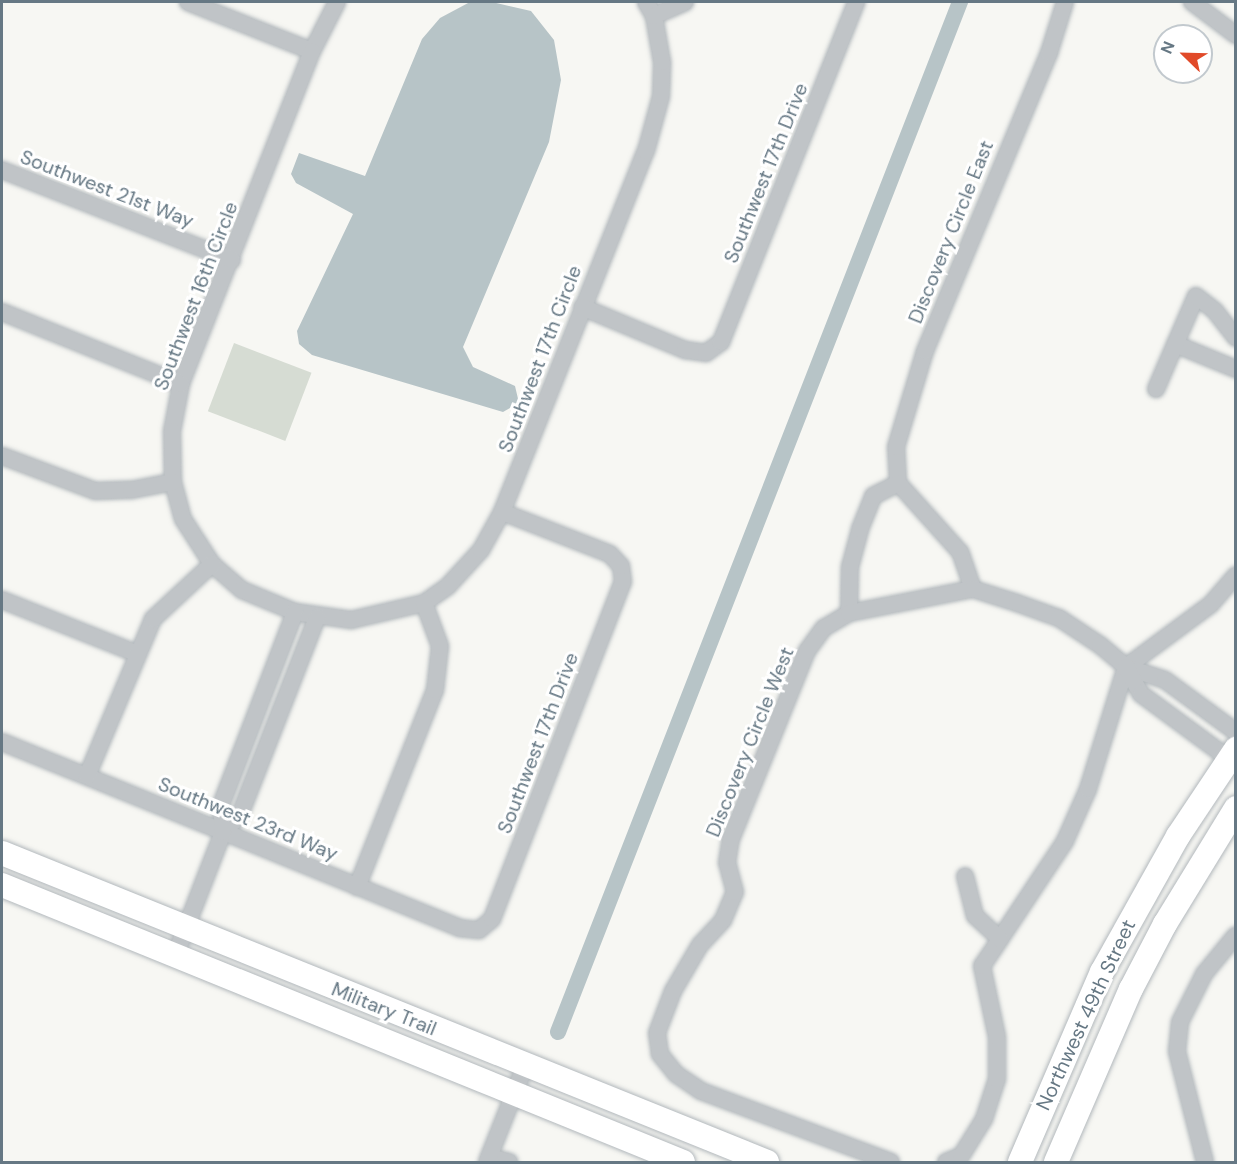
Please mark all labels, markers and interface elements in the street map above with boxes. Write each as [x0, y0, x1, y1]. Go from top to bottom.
north arrow [1153, 24, 1213, 84]
text: N [1156, 38, 1180, 57]
street label: Southwest 17th Drive [719, 79, 813, 267]
street label: Discovery Circle East [903, 137, 999, 327]
street label: Southwest 21st Way [17, 145, 197, 233]
street label: Southwest 16th Circle [149, 198, 243, 394]
street label: Southwest 17th Circle [493, 262, 587, 456]
street label: Discovery Circle West [701, 644, 799, 840]
street label: Southwest 17th Drive [492, 649, 584, 837]
street label: Southwest 23rd Way [155, 772, 341, 866]
street label: Northwest 49th Street [1031, 916, 1141, 1114]
street label: Military Trail [328, 977, 440, 1041]

